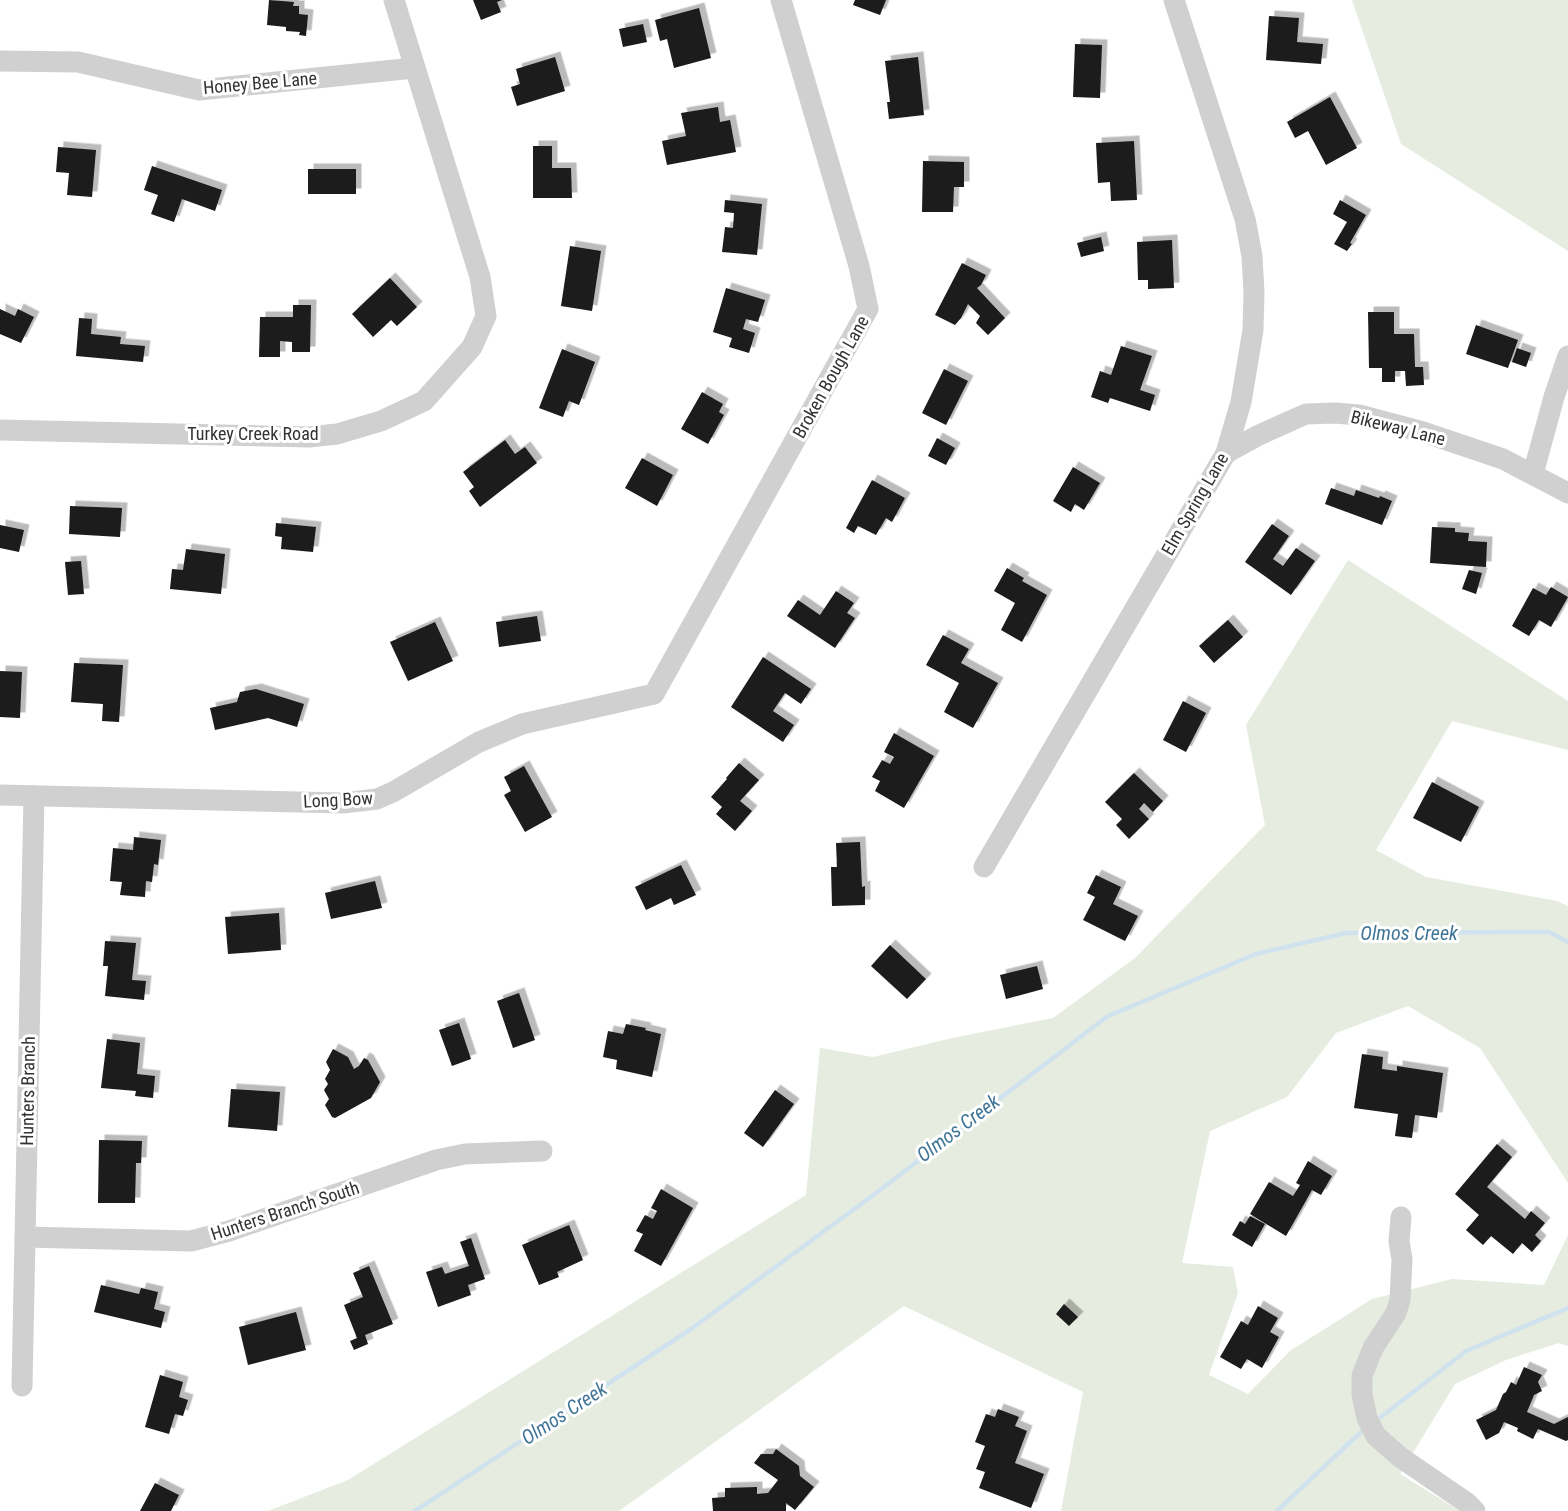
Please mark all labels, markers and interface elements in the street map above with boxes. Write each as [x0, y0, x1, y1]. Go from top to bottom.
street label: Honey Bee Lane [202, 67, 318, 98]
street label: Broken Bough Lane [788, 312, 873, 442]
street label: Bikeway Lane [1349, 406, 1447, 449]
street label: Turkey Creek Road [187, 423, 319, 444]
street label: Elm Spring Lane [1157, 449, 1232, 559]
street label: Long Bow [303, 787, 374, 812]
water label: Olmos Creek [1360, 921, 1459, 945]
street label: Hunters Branch [16, 1036, 39, 1146]
water label: Olmos Creek [912, 1088, 1005, 1167]
street label: Hunters Branch South [208, 1177, 362, 1244]
water label: Olmos Creek [517, 1376, 612, 1450]

